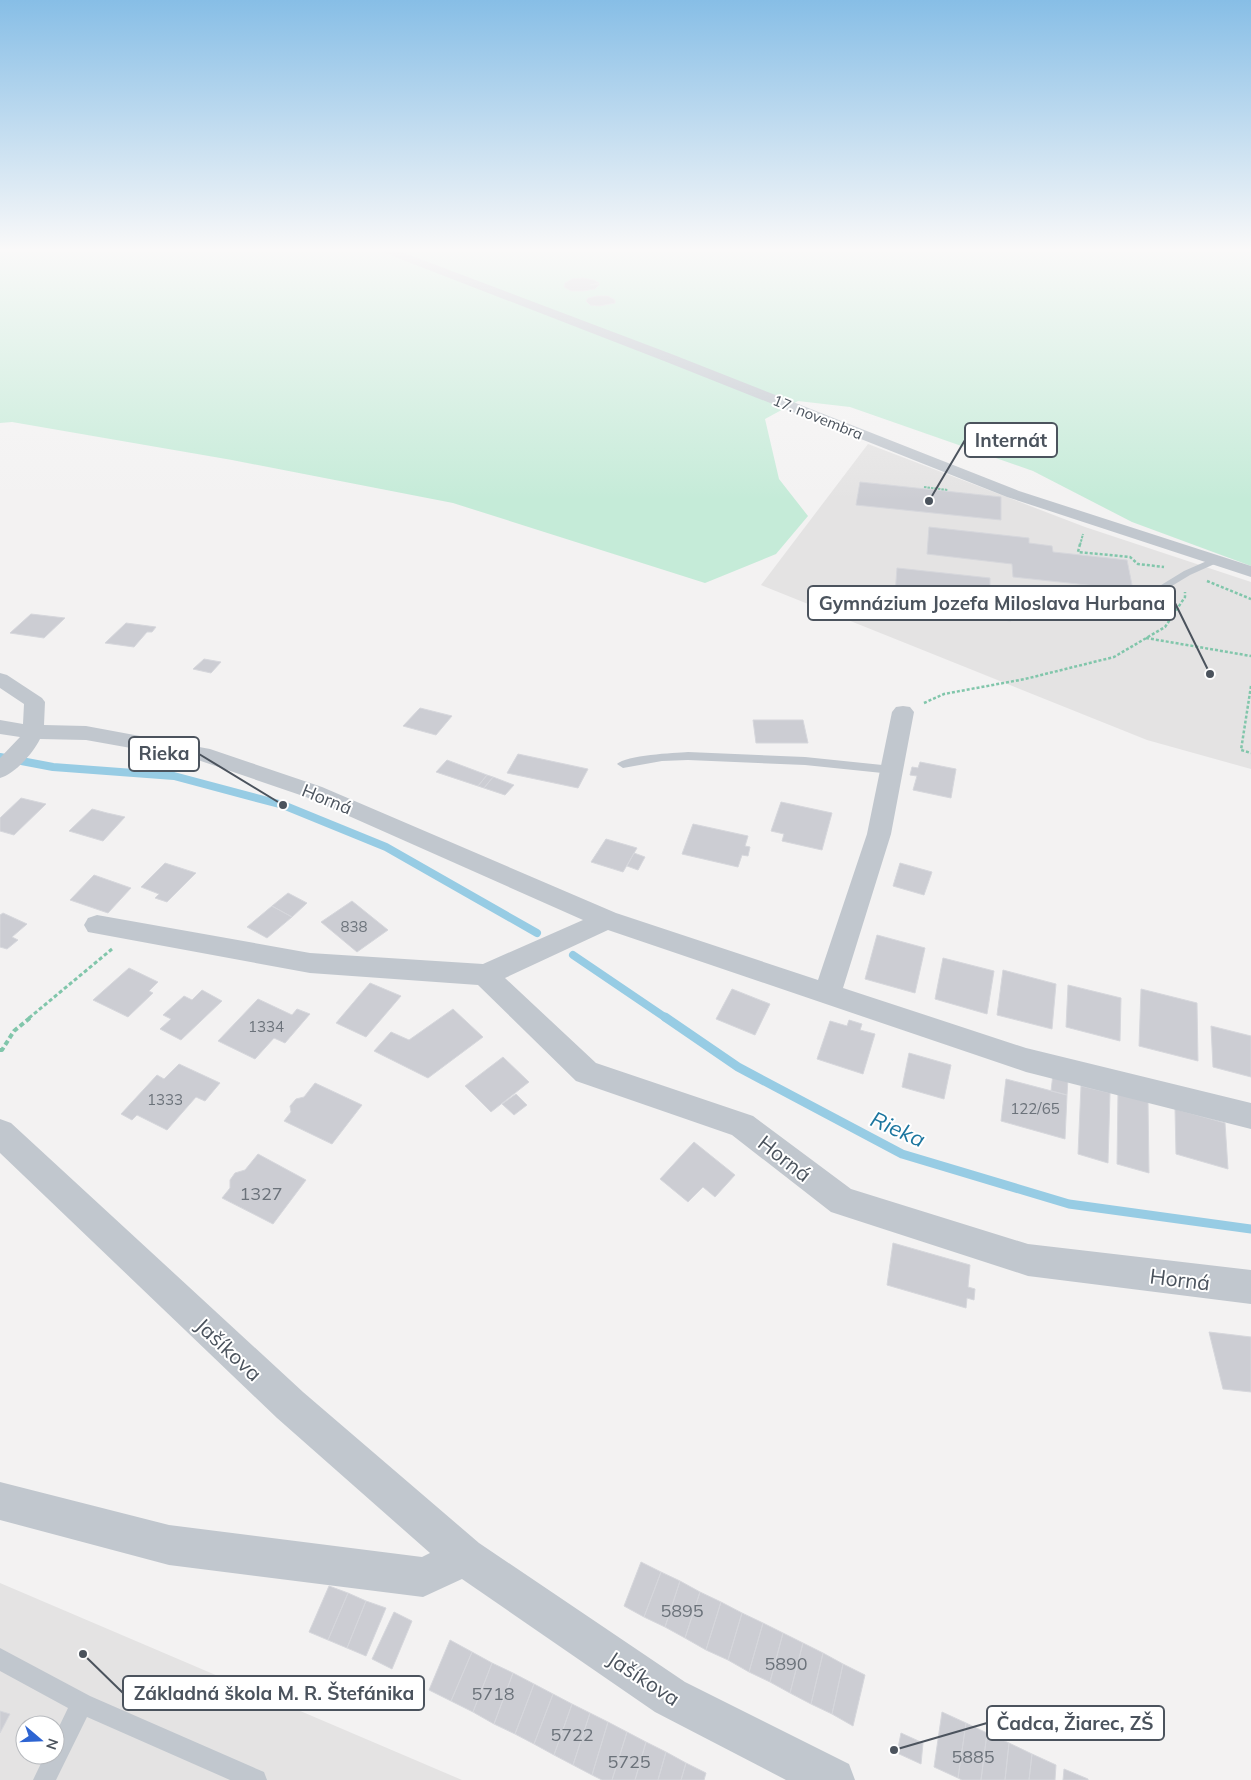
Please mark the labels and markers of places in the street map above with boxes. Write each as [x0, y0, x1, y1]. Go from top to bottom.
callout: Internát [965, 423, 1057, 457]
callout: Gymnázium Jozefa Miloslava Hurbana [808, 586, 1175, 620]
callout: Rieka [129, 737, 199, 771]
callout: Základná škola M. R. Štefánika [123, 1676, 424, 1710]
callout: Čadca, Žiarec, ZŠ [987, 1706, 1164, 1740]

